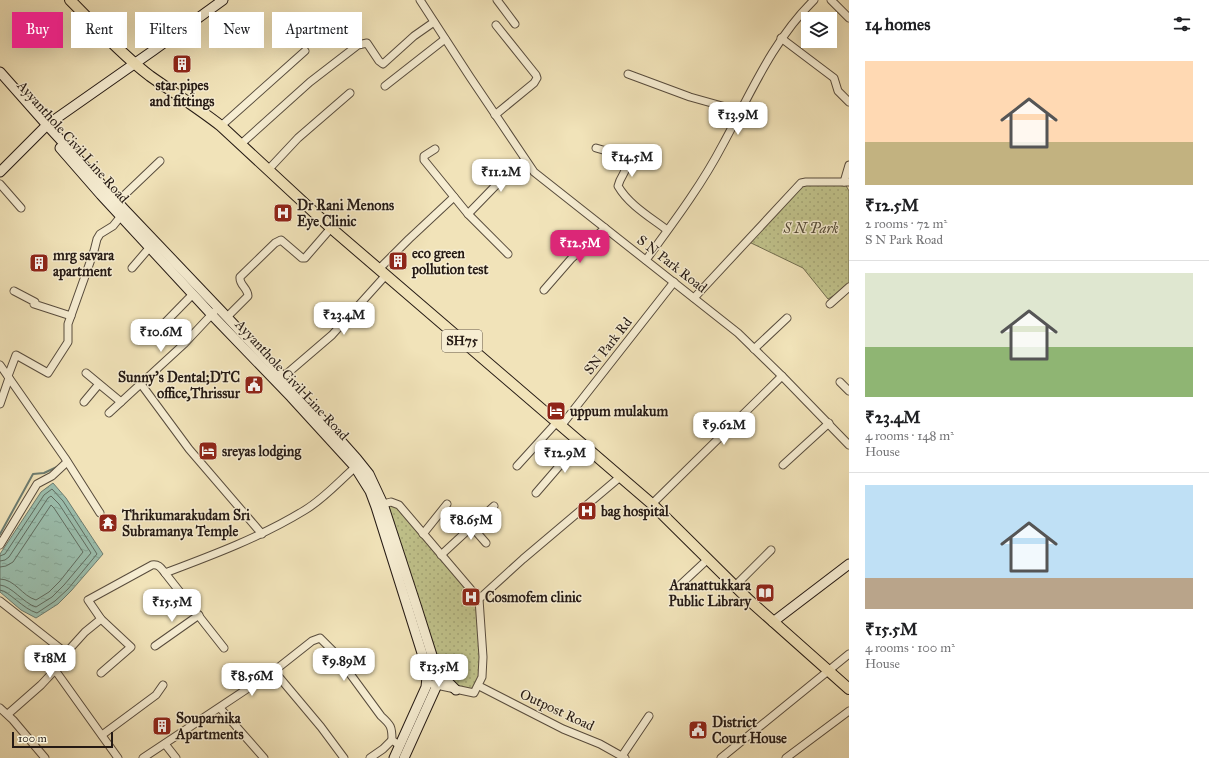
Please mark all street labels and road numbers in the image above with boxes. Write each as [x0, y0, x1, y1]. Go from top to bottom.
street label: Ayyanthole Civil Line Road [13, 77, 132, 207]
street label: S N Park Road [634, 231, 710, 297]
street label: SN Park Rd [580, 314, 636, 378]
street label: Ayyanthole Civil Line Road [231, 315, 352, 444]
road number: SH75 [442, 330, 482, 352]
street label: Outpost Road [517, 685, 597, 735]

